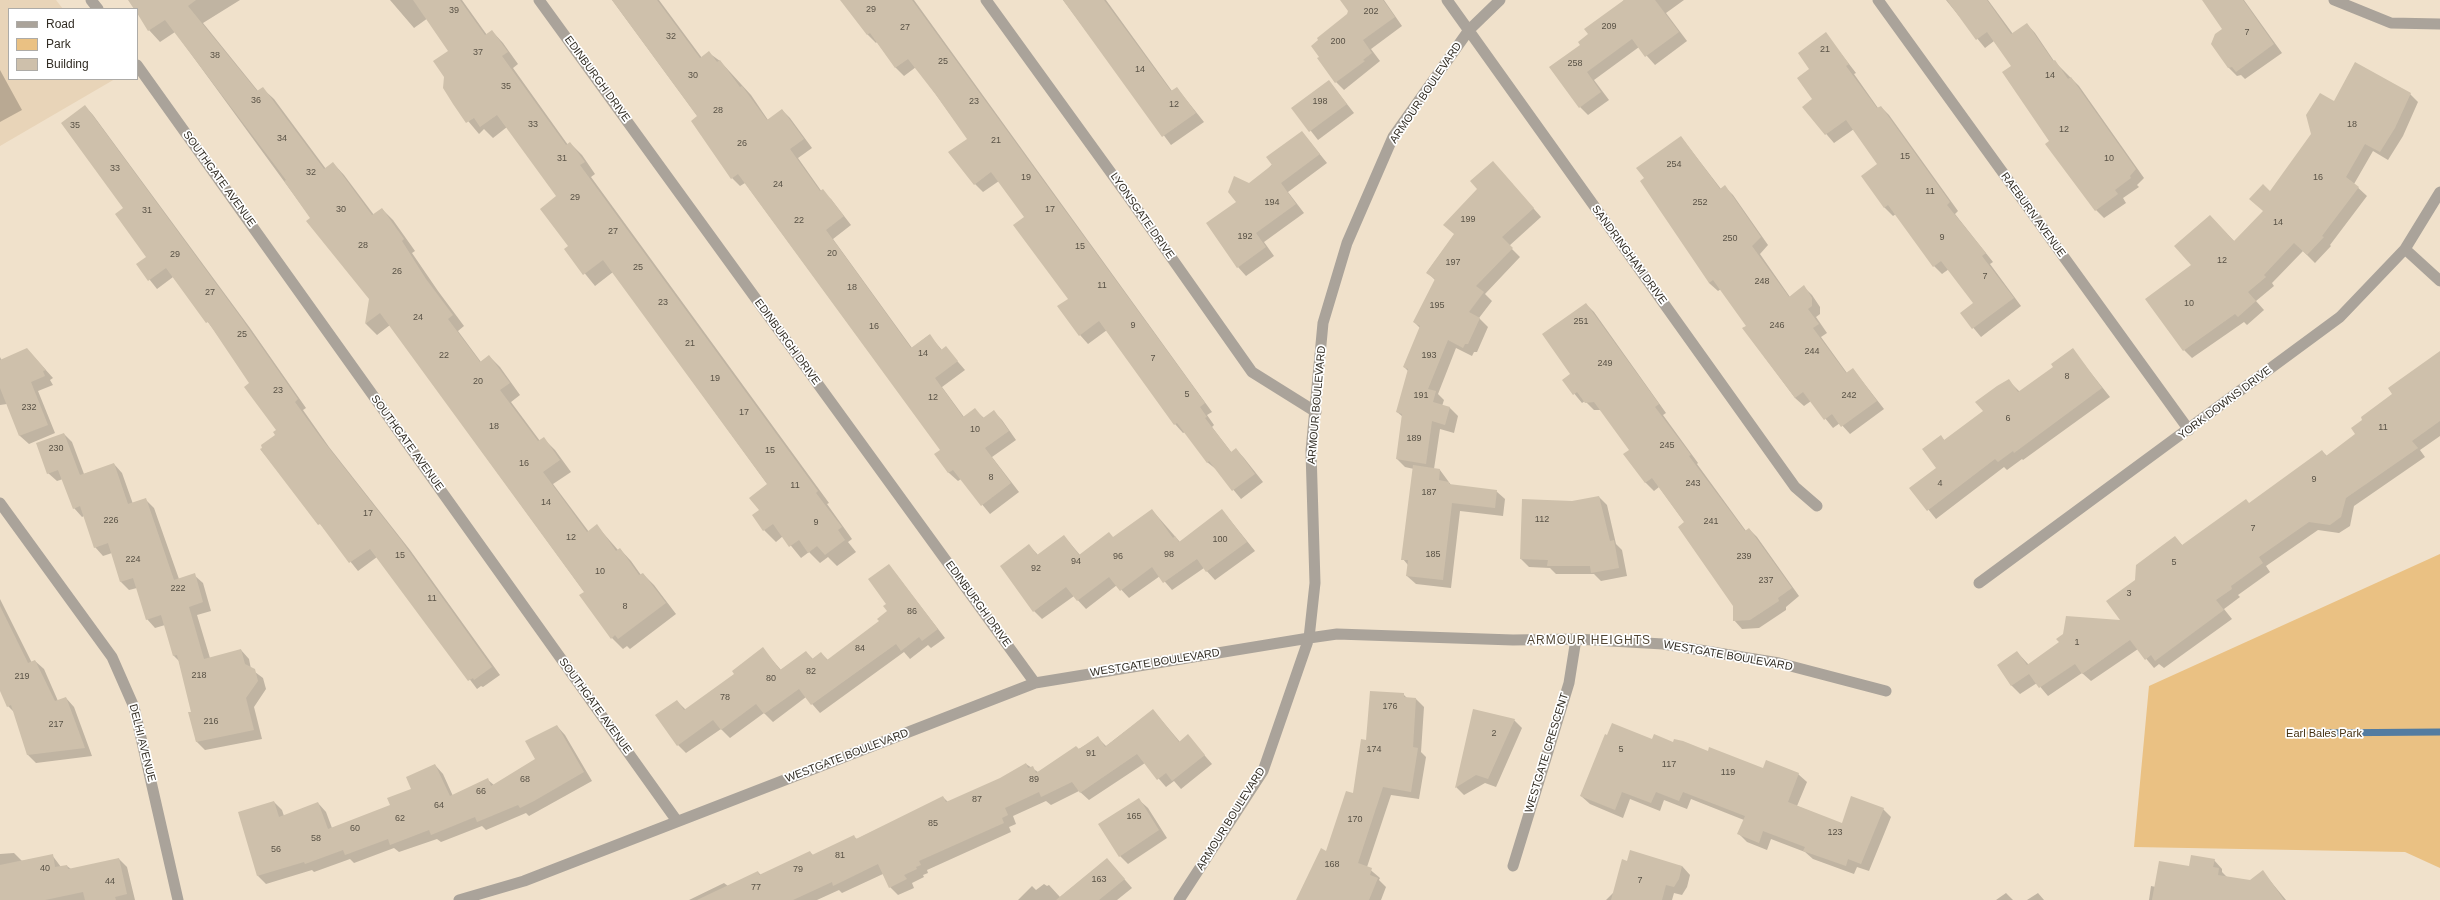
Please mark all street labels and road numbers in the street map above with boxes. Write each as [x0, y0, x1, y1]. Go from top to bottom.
street label: EDINBURGH DRIVE [561, 34, 633, 124]
street label: ARMOUR BOULEVARD [1387, 40, 1465, 146]
street label: SOUTHGATE AVENUE [180, 129, 258, 229]
street label: LYONSGATE DRIVE [1107, 170, 1177, 262]
street label: RAEBURN AVENUE [1998, 170, 2068, 260]
street label: SANDRINGHAM DRIVE [1589, 203, 1669, 307]
street label: EDINBURGH DRIVE [751, 297, 823, 387]
street label: ARMOUR BOULEVARD [1305, 345, 1329, 465]
street label: YORK DOWNS DRIVE [2176, 364, 2274, 442]
street label: SOUTHGATE AVENUE [368, 393, 446, 493]
street label: EDINBURGH DRIVE [942, 559, 1014, 649]
street label: WESTGATE BOULEVARD [1662, 638, 1794, 674]
street label: WESTGATE BOULEVARD [1089, 646, 1221, 680]
street label: SOUTHGATE AVENUE [556, 656, 634, 756]
street label: WESTGATE CRESCENT [1522, 692, 1572, 814]
street label: DELHI AVENUE [126, 703, 158, 783]
street label: WESTGATE BOULEVARD [783, 726, 911, 786]
street label: ARMOUR BOULEVARD [1194, 765, 1268, 873]

